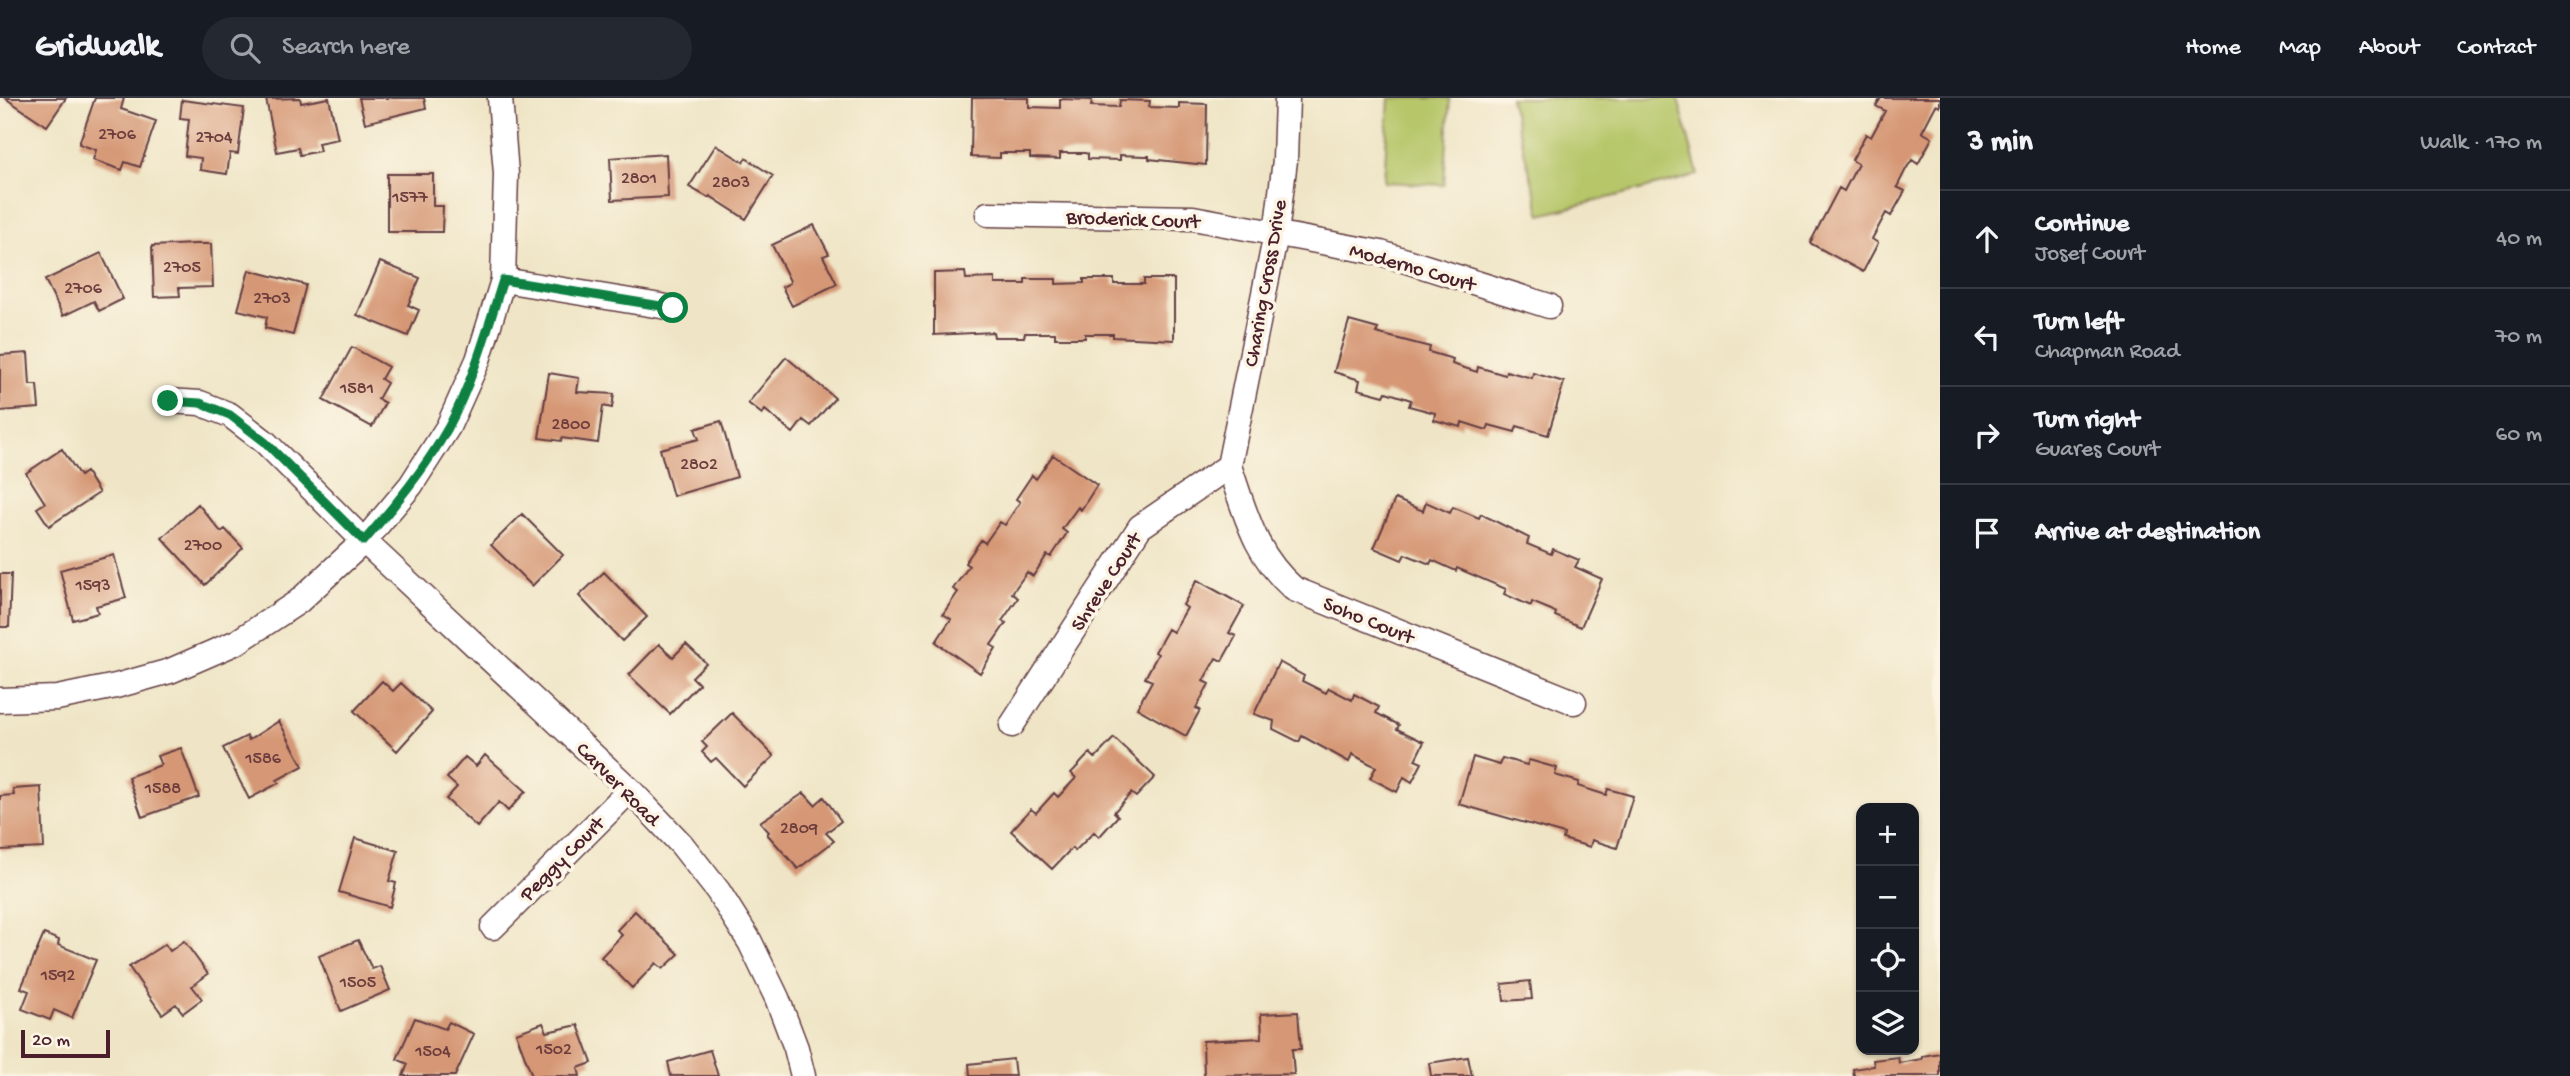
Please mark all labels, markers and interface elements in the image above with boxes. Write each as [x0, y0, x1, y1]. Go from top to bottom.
search box [202, 17, 692, 80]
text: Gridwalk [35, 29, 160, 67]
icon: search [226, 29, 264, 67]
text: Search here [282, 33, 410, 64]
text: Home [2185, 34, 2241, 63]
text: Map [2279, 34, 2321, 63]
text: About [2359, 34, 2419, 63]
text: Contact [2457, 34, 2535, 63]
house number: 2706 [98, 125, 137, 146]
text: 3 min [1968, 126, 2033, 161]
house number: 2704 [196, 128, 233, 149]
text: Walk · 170 m [2420, 130, 2542, 157]
house number: 2801 [621, 169, 657, 190]
house number: 2803 [712, 173, 750, 194]
house number: 1577 [391, 188, 428, 209]
street label: Charing Cross Drive [1240, 197, 1295, 369]
street label: Broderick Court [1065, 207, 1203, 236]
text: Continue [2035, 210, 2129, 241]
icon: ahead [1968, 220, 2006, 258]
text: 40 m [2496, 226, 2542, 253]
street label: Moderno Court [1346, 239, 1480, 300]
text: Josef Court [2035, 241, 2145, 268]
house number: 2705 [163, 258, 201, 279]
house number: 2706 [64, 279, 103, 300]
house number: 2703 [253, 289, 291, 310]
route start [657, 292, 688, 323]
text: Turn left [2035, 308, 2123, 339]
icon: left [1968, 318, 2006, 356]
text: 70 m [2495, 324, 2542, 351]
text: Chapman Road [2035, 339, 2180, 366]
house number: 1581 [339, 379, 374, 400]
route end [152, 385, 183, 416]
text: Turn right [2035, 406, 2139, 437]
house number: 2800 [551, 415, 591, 436]
icon: right [1968, 416, 2006, 454]
text: 60 m [2496, 422, 2542, 449]
text: Guares Court [2035, 437, 2160, 464]
house number: 2802 [680, 455, 718, 476]
icon: arrive [1968, 514, 2006, 552]
text: Arrive at destination [2035, 518, 2260, 549]
street label: Shreve Court [1067, 527, 1150, 637]
house number: 2700 [184, 536, 222, 557]
house number: 1593 [74, 576, 111, 597]
street label: Soho Court [1319, 593, 1419, 653]
street label: Carver Road [569, 738, 665, 834]
house number: 1586 [244, 749, 282, 770]
house number: 1588 [144, 779, 181, 800]
map controls [1856, 803, 1919, 1055]
button: + [1856, 803, 1919, 866]
street label: Peggy Court [515, 811, 613, 909]
house number: 2809 [780, 819, 818, 840]
button: − [1856, 866, 1919, 929]
button: locate [1856, 929, 1919, 992]
house number: 1592 [40, 966, 75, 987]
house number: 1505 [339, 973, 376, 994]
button: layers [1856, 992, 1919, 1055]
scale bar [21, 1027, 110, 1059]
text: 20 m [32, 1030, 70, 1053]
house number: 1502 [535, 1040, 572, 1061]
house number: 1504 [414, 1042, 451, 1063]

